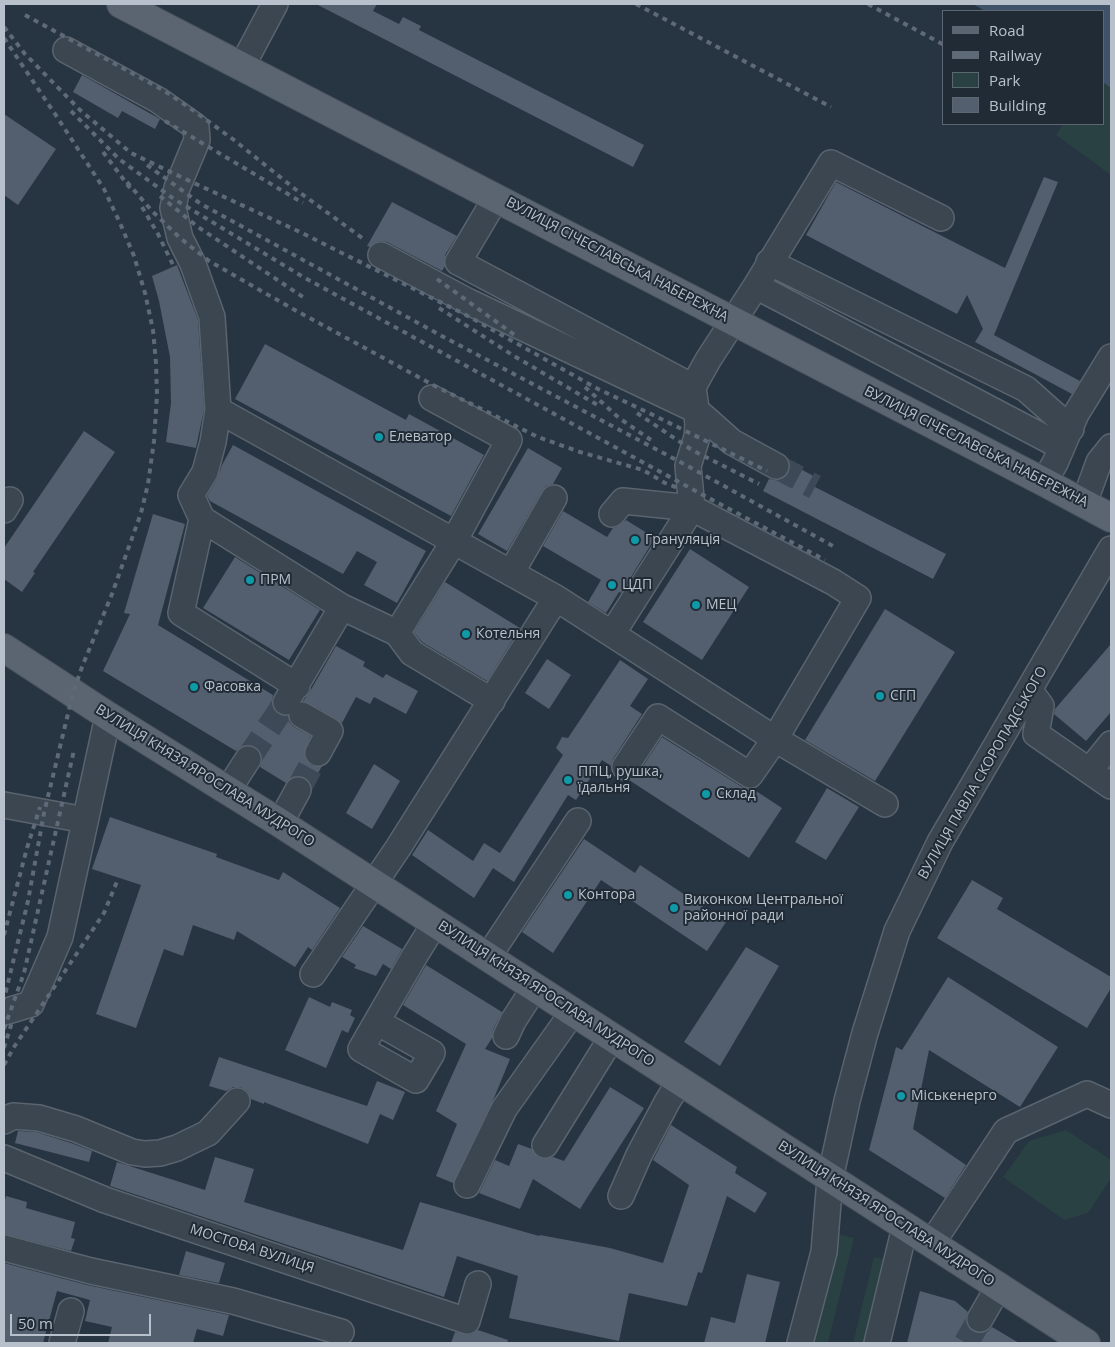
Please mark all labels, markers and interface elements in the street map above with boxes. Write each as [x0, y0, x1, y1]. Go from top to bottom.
legend [942, 10, 1105, 125]
text: Road [989, 20, 1025, 40]
text: Railway [989, 45, 1042, 65]
text: Park [989, 70, 1020, 90]
text: Building [989, 95, 1046, 115]
street label: ВУЛИЦЯ СІЧЕСЛАВСЬКА НАБЕРЕЖНА [503, 194, 731, 326]
street label: ВУЛИЦЯ СІЧЕСЛАВСЬКА НАБЕРЕЖНА [861, 383, 1091, 511]
place label: Елеватор [389, 429, 452, 445]
marker: Елеватор [373, 431, 385, 443]
place label: Грануляція [645, 532, 720, 548]
marker: Грануляція [629, 534, 641, 546]
place label: ПРМ [260, 572, 291, 588]
marker: ПРМ [244, 574, 256, 586]
place label: ЦДП [622, 577, 652, 593]
marker: ЦДП [606, 579, 618, 591]
place label: МЕЦ [706, 597, 737, 613]
marker: МЕЦ [690, 599, 702, 611]
place label: Котельня [476, 626, 540, 642]
marker: Котельня [460, 628, 472, 640]
street label: ВУЛИЦЯ ПАВЛА СКОРОПАДСЬКОГО [915, 664, 1051, 882]
place label: Фасовка [204, 679, 261, 695]
marker: Фасовка [188, 681, 200, 693]
place label: СГП [890, 688, 916, 704]
marker: СГП [874, 690, 886, 702]
street label: ВУЛИЦЯ КНЯЗЯ ЯРОСЛАВА МУДРОГО [92, 701, 318, 851]
place label: ППЦ, рушка, їдальня [578, 764, 663, 796]
marker: ППЦ, рушка, їдальня [562, 774, 574, 786]
place label: Склад [716, 786, 756, 802]
marker: Склад [700, 788, 712, 800]
place label: Контора [578, 887, 635, 903]
marker: Контора [562, 889, 574, 901]
place label: Виконком Центральної районної ради [684, 892, 843, 924]
marker: Виконком Центральної районної ради [668, 902, 680, 914]
street label: ВУЛИЦЯ КНЯЗЯ ЯРОСЛАВА МУДРОГО [435, 918, 657, 1070]
place label: Міськенерго [911, 1088, 997, 1104]
marker: Міськенерго [895, 1090, 907, 1102]
street label: ВУЛИЦЯ КНЯЗЯ ЯРОСЛАВА МУДРОГО [775, 1138, 997, 1290]
street label: МОСТОВА ВУЛИЦЯ [188, 1221, 316, 1277]
scale bar [12, 1304, 154, 1336]
text: 50 m [18, 1313, 53, 1333]

